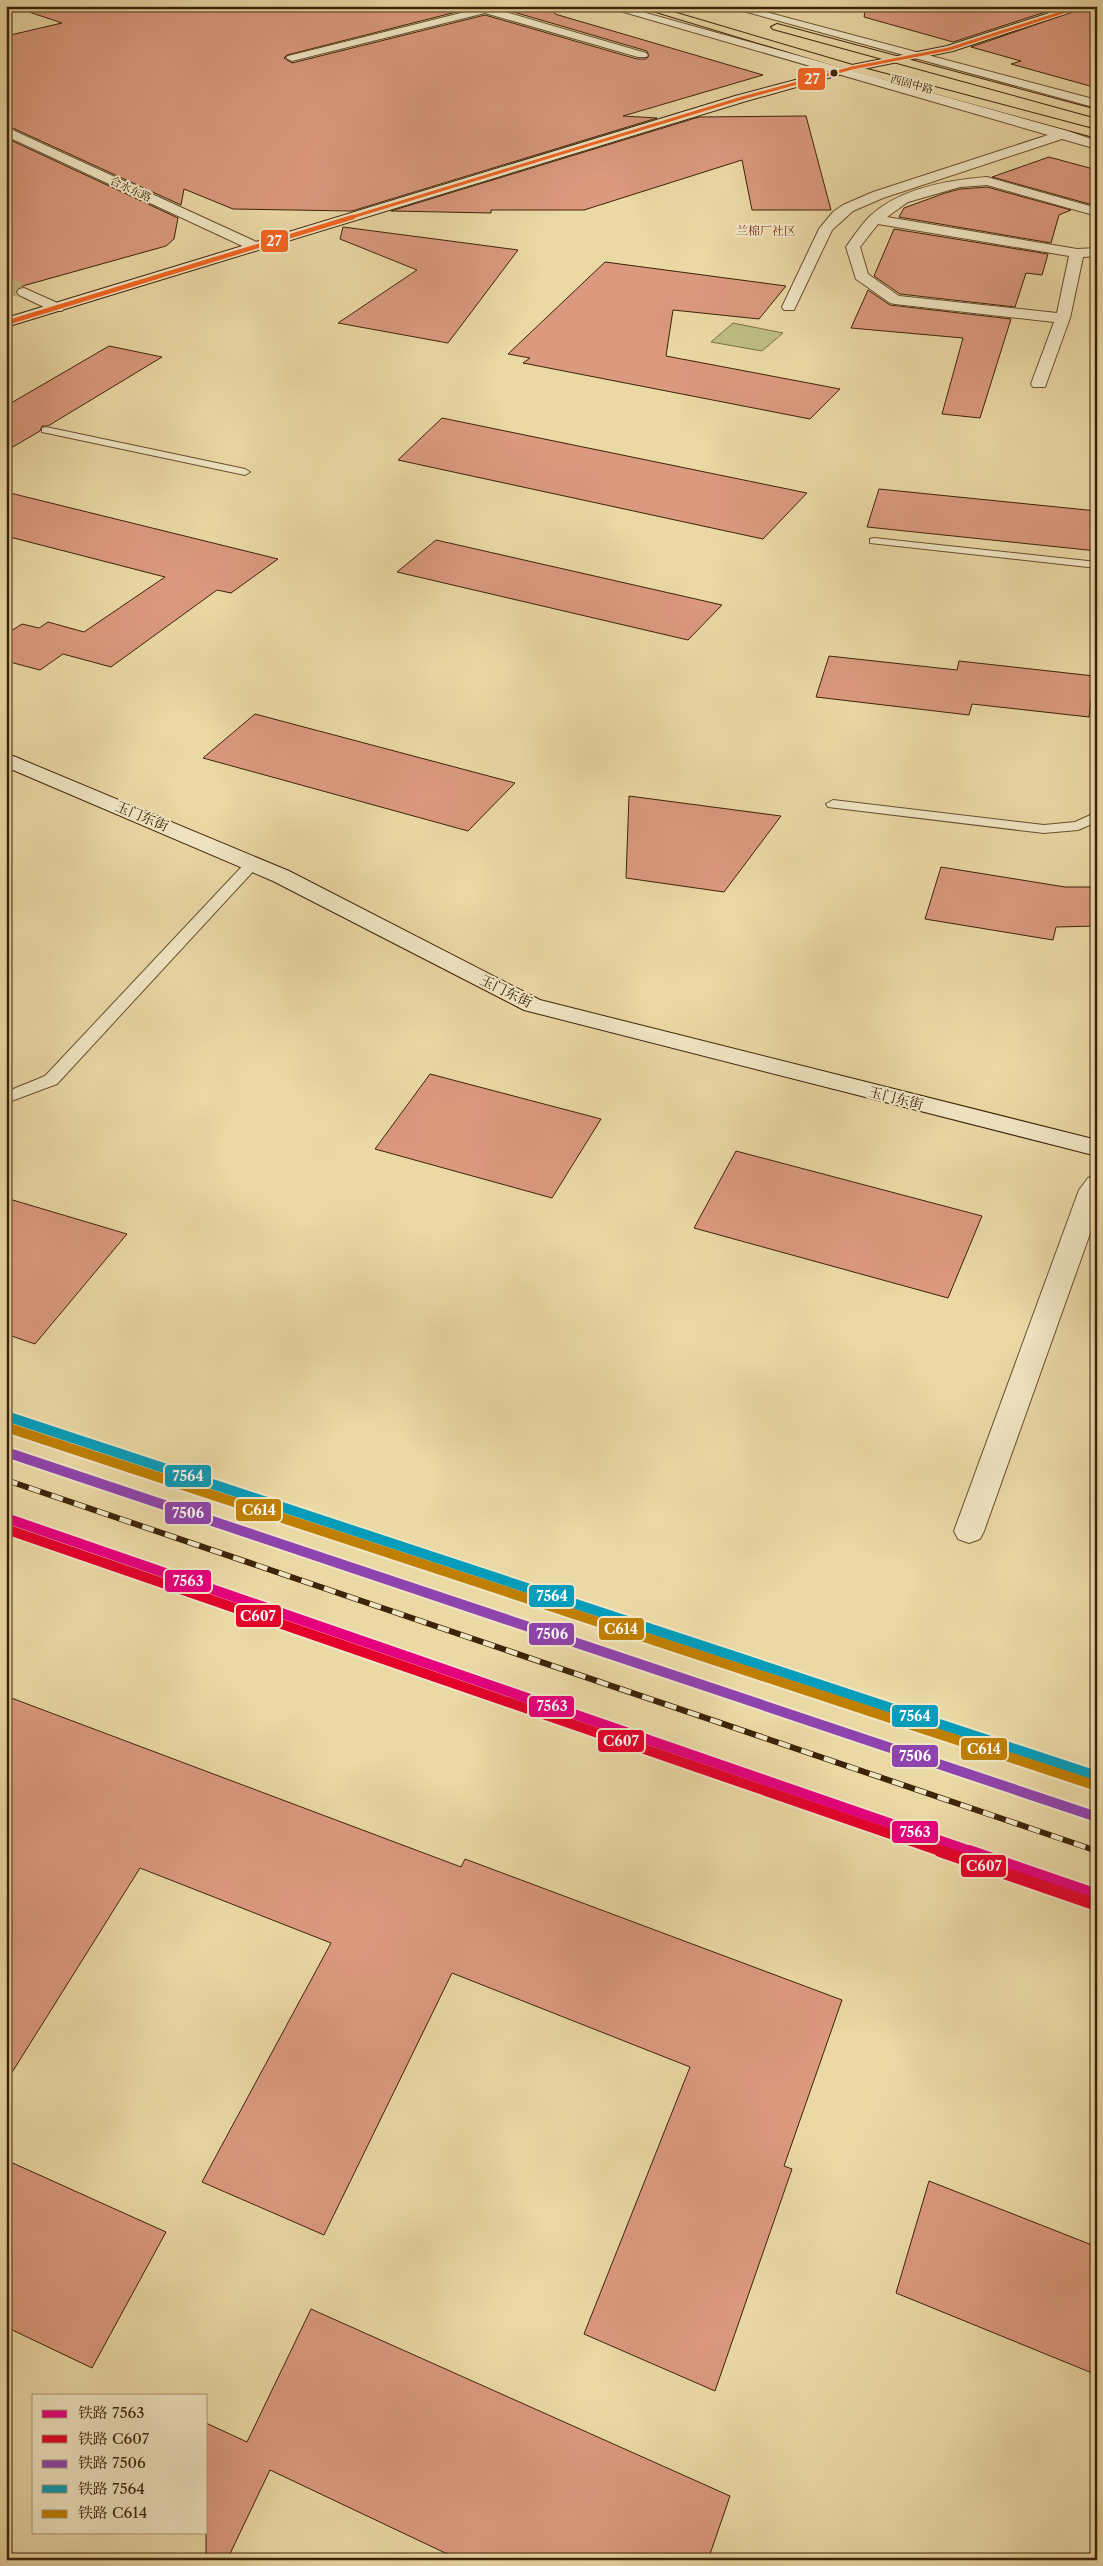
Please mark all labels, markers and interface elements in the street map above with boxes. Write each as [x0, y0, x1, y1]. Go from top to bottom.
line badge: 27 [797, 67, 826, 91]
unlabelled marker [829, 68, 839, 78]
text: 27 [804, 70, 820, 88]
street label: 西固中路 [889, 72, 935, 96]
street label: 合水东路 [108, 173, 154, 205]
district label: 兰棉厂社区 [736, 223, 796, 238]
line badge: 27 [260, 229, 289, 253]
text: 27 [266, 232, 282, 250]
street label: 玉门东街 [113, 797, 171, 835]
street label: 玉门东街 [477, 971, 535, 1011]
street label: 玉门东街 [867, 1082, 925, 1114]
line badge: 7564 [164, 1464, 212, 1488]
text: 7564 [172, 1467, 204, 1485]
line badge: C614 [235, 1498, 282, 1522]
line badge: 7506 [164, 1501, 212, 1525]
text: C614 [242, 1501, 276, 1519]
text: 7506 [172, 1504, 204, 1522]
line badge: 7563 [164, 1569, 212, 1593]
text: 7563 [172, 1572, 204, 1590]
line badge: 7564 [528, 1584, 575, 1608]
text: 7564 [536, 1587, 568, 1605]
line badge: C607 [235, 1604, 282, 1628]
text: C607 [240, 1607, 277, 1625]
line badge: C614 [598, 1617, 645, 1641]
text: C614 [604, 1620, 638, 1638]
line badge: 7506 [528, 1622, 575, 1646]
text: 7506 [536, 1625, 568, 1643]
line badge: 7563 [528, 1695, 575, 1718]
text: 7563 [536, 1697, 568, 1715]
line badge: 7564 [891, 1704, 939, 1728]
text: 7564 [899, 1707, 931, 1725]
line badge: C607 [597, 1729, 645, 1753]
text: C607 [603, 1732, 640, 1750]
line badge: C614 [960, 1737, 1008, 1761]
text: C614 [967, 1740, 1001, 1758]
line badge: 7506 [891, 1744, 939, 1768]
text: 7506 [899, 1747, 931, 1765]
line badge: 7563 [891, 1820, 939, 1844]
text: 7563 [899, 1823, 931, 1841]
line badge: C607 [960, 1854, 1007, 1878]
text: C607 [966, 1857, 1003, 1875]
legend [32, 2394, 208, 2534]
text: 铁路 7563 [78, 2403, 145, 2422]
text: 铁路 C607 [78, 2429, 150, 2448]
text: 铁路 7506 [78, 2453, 146, 2472]
text: 铁路 7564 [78, 2479, 145, 2498]
text: 铁路 C614 [78, 2503, 147, 2522]

